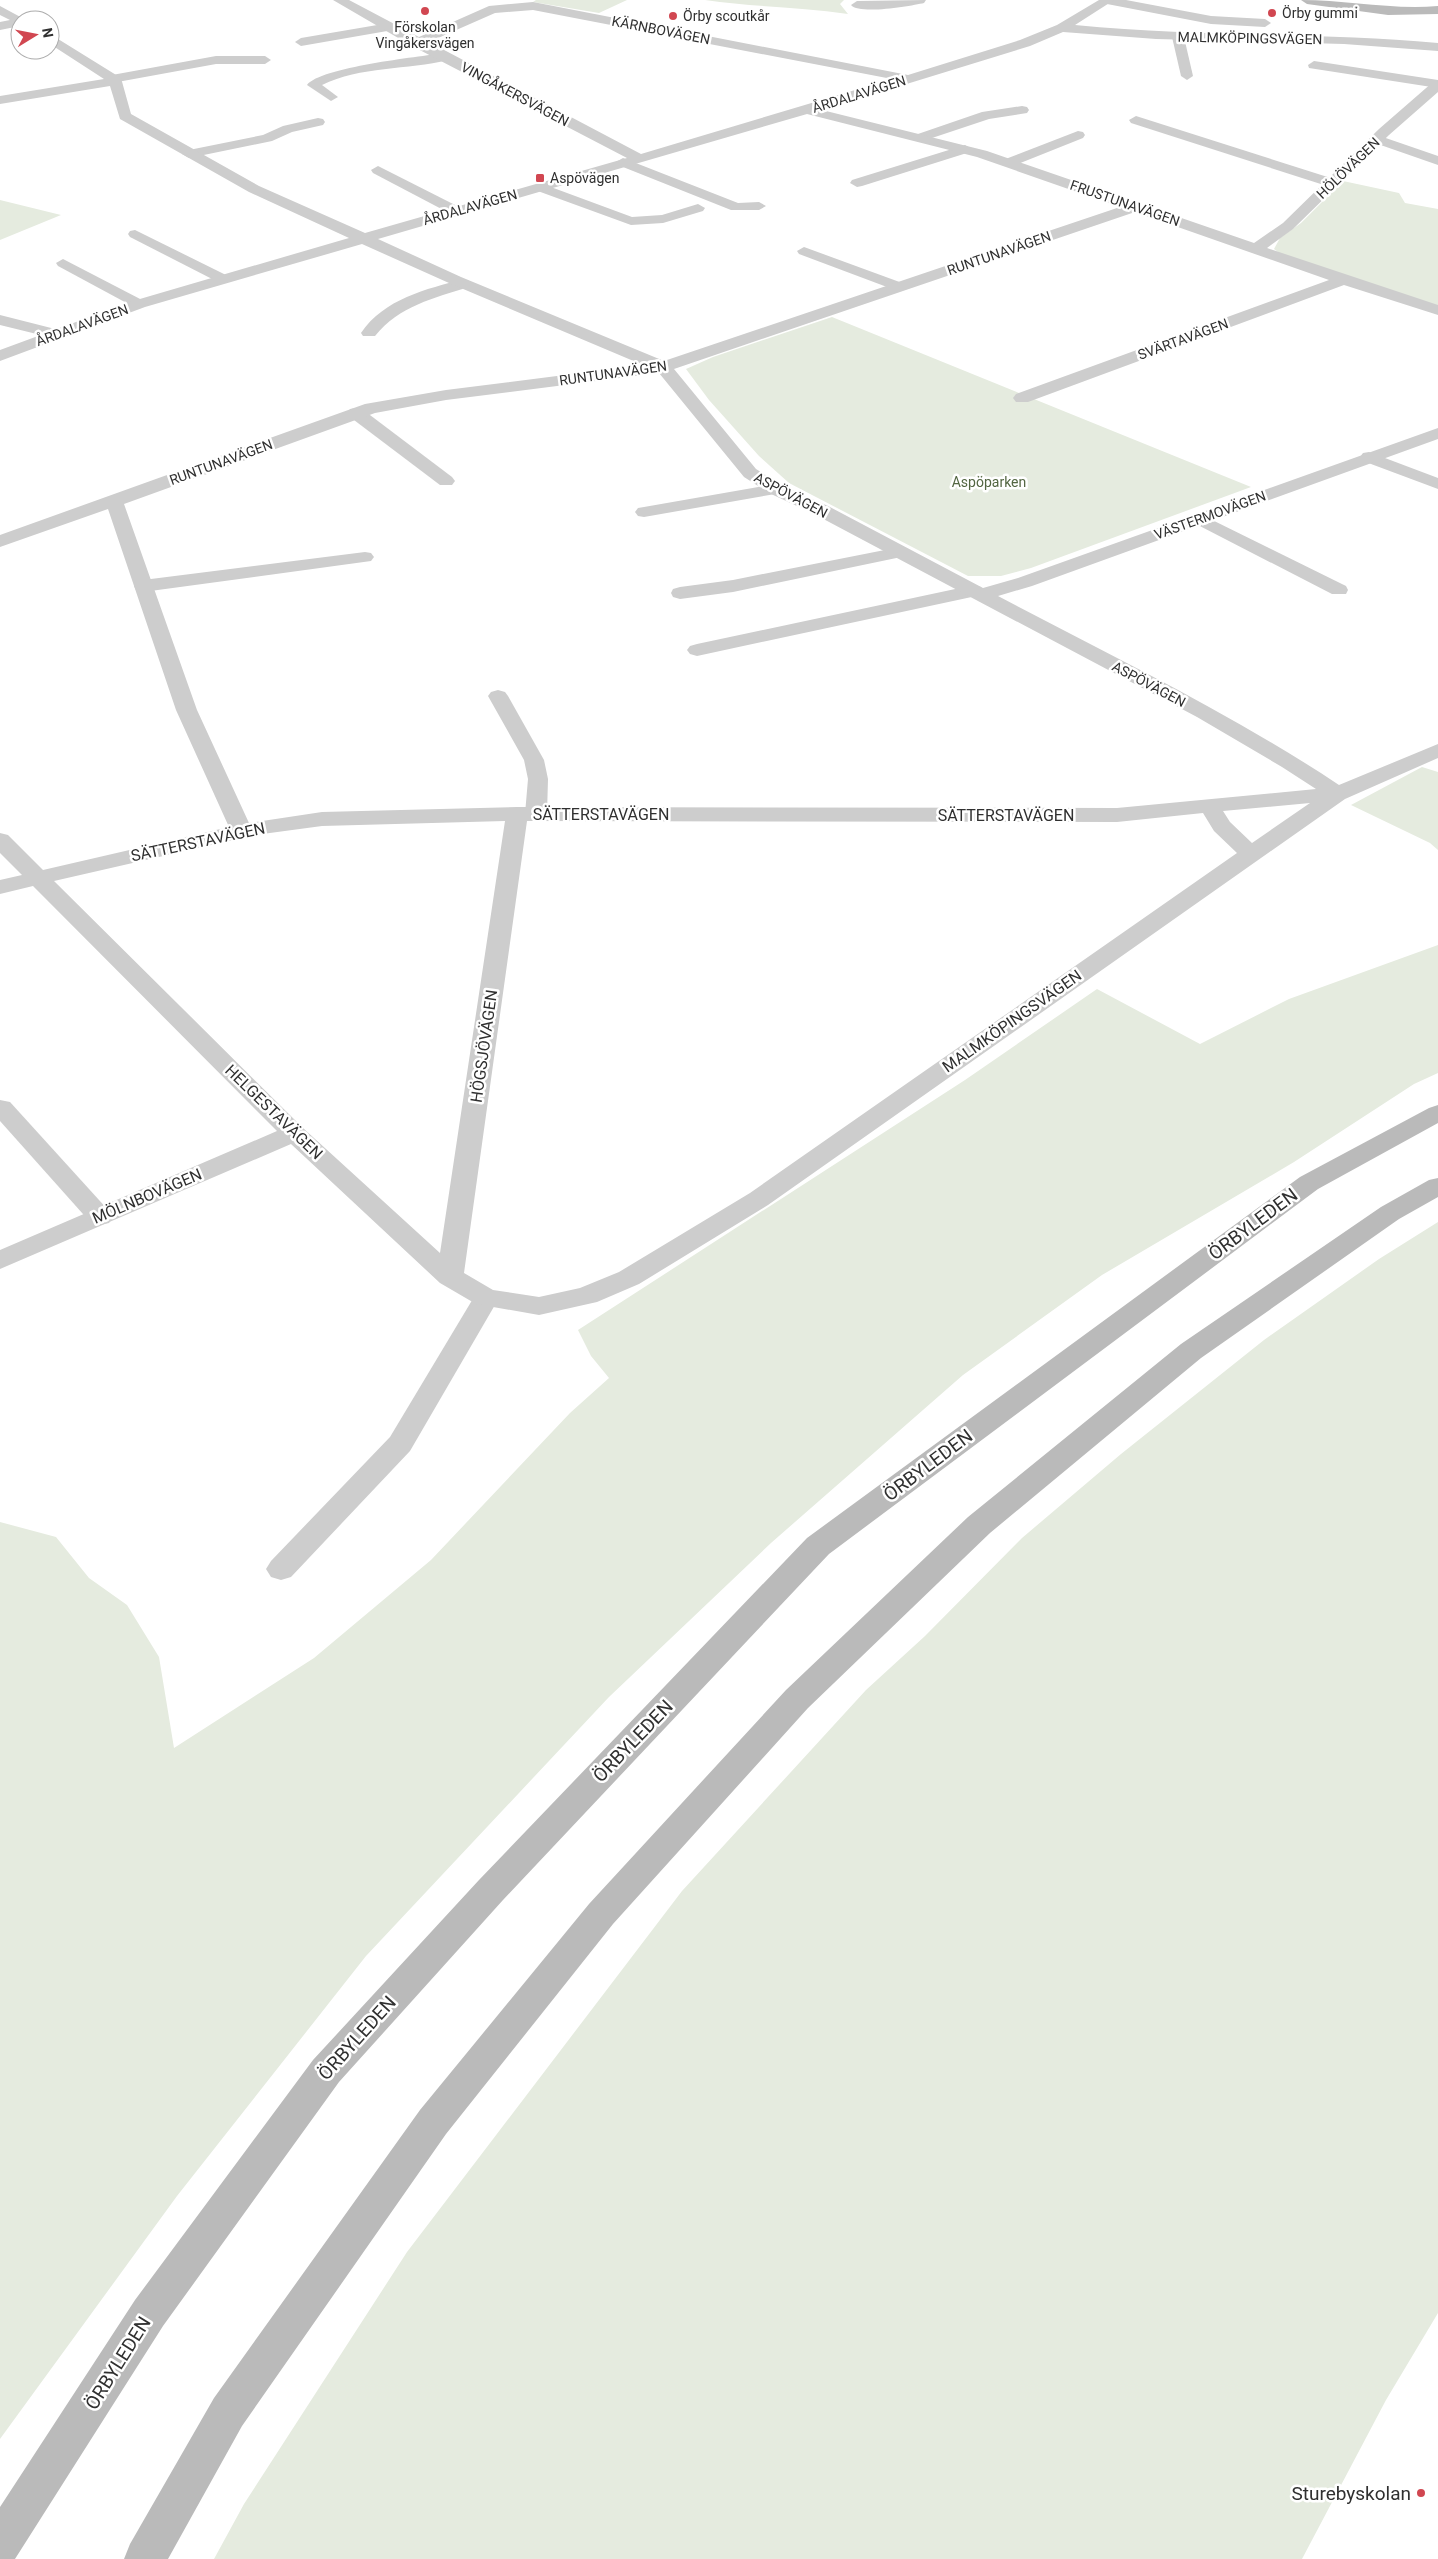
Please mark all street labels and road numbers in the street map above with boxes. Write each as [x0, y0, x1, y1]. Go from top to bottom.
street label: KÄRNBOVÄGEN [611, 13, 711, 47]
street label: MALMKÖPINGSVÄGEN [1177, 29, 1323, 47]
street label: VINGÅKERSVÄGEN [458, 58, 572, 129]
street label: ÅRDALAVÄGEN [810, 71, 908, 116]
street label: HÖLÖVÄGEN [1313, 134, 1383, 202]
street label: FRUSTUNAVÄGEN [1068, 177, 1182, 229]
street label: ÅRDALAVÄGEN [421, 185, 519, 228]
street label: RUNTUNAVÄGEN [945, 228, 1053, 278]
street label: ÅRDALAVÄGEN [33, 300, 130, 349]
street label: SVÄRTAVÄGEN [1136, 315, 1230, 363]
street label: RUNTUNAVÄGEN [558, 358, 668, 388]
street label: RUNTUNAVÄGEN [167, 436, 275, 488]
street label: ASPÖVÄGEN [752, 469, 830, 521]
street label: VÄSTERMOVÄGEN [1152, 487, 1268, 543]
street label: ASPÖVÄGEN [1110, 658, 1188, 710]
street label: SÄTTERSTAVÄGEN [533, 805, 669, 824]
street label: SÄTTERSTAVÄGEN [938, 806, 1074, 825]
street label: SÄTTERSTAVÄGEN [129, 819, 267, 865]
street label: MALMKÖPINGSVÄGEN [939, 966, 1085, 1076]
street label: HÖGSJÖVÄGEN [467, 988, 501, 1104]
street label: HELGESTAVÄGEN [221, 1061, 327, 1163]
street label: MÖLNBOVÄGEN [89, 1164, 205, 1228]
street label: ÖRBYLEDEN [1204, 1183, 1302, 1265]
street label: ÖRBYLEDEN [879, 1424, 977, 1506]
street label: ÖRBYLEDEN [588, 1695, 678, 1787]
street label: ÖRBYLEDEN [313, 1991, 401, 2085]
street label: ÖRBYLEDEN [80, 2312, 156, 2414]

